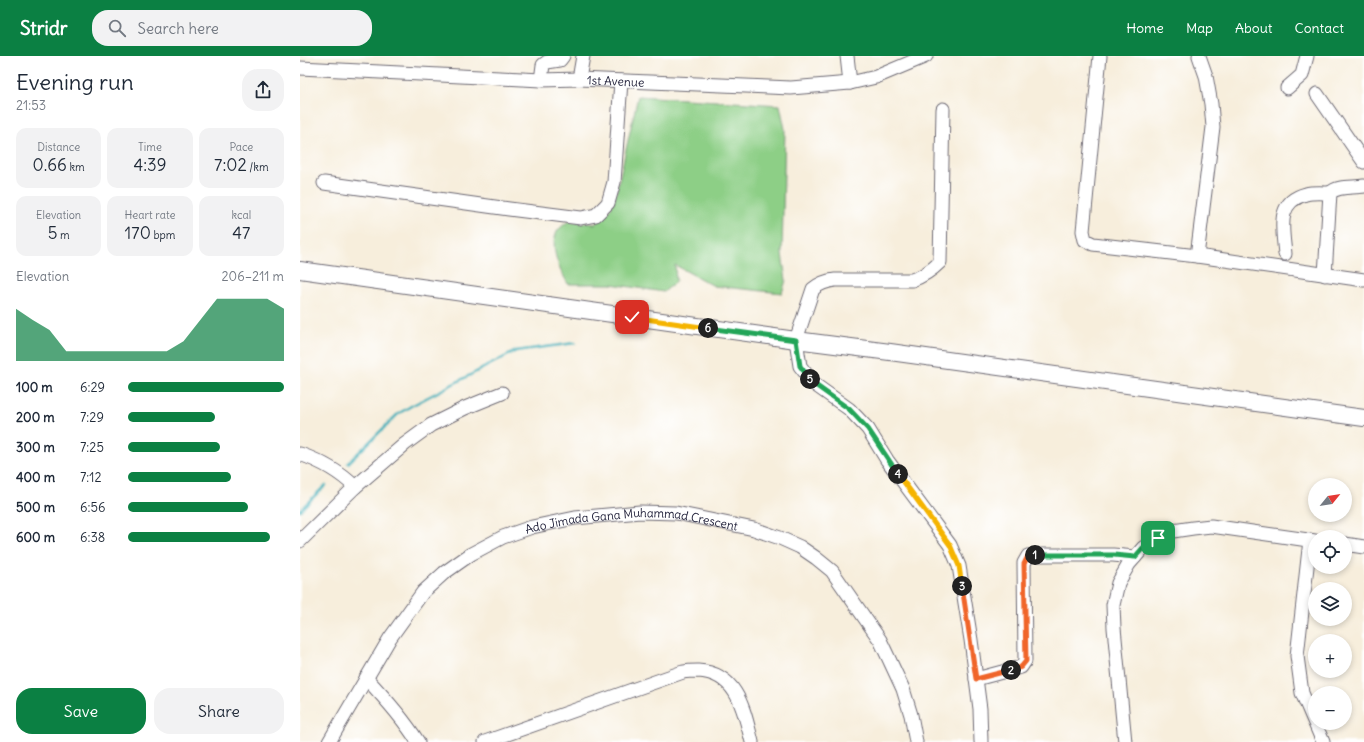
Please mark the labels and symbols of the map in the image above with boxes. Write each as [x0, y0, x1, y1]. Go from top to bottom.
street label: 1st Avenue [587, 72, 645, 89]
pin [615, 300, 649, 334]
pin: 6 [698, 318, 718, 338]
pin: 5 [800, 369, 820, 389]
pin: 4 [888, 464, 908, 484]
north arrow [1308, 478, 1352, 522]
street label: Ado Jimada Gana Muhammad Crescent [523, 505, 739, 536]
pin [1141, 521, 1175, 555]
pin: 1 [1025, 545, 1045, 565]
pin: 3 [952, 576, 972, 596]
pin: 2 [1001, 660, 1021, 680]

